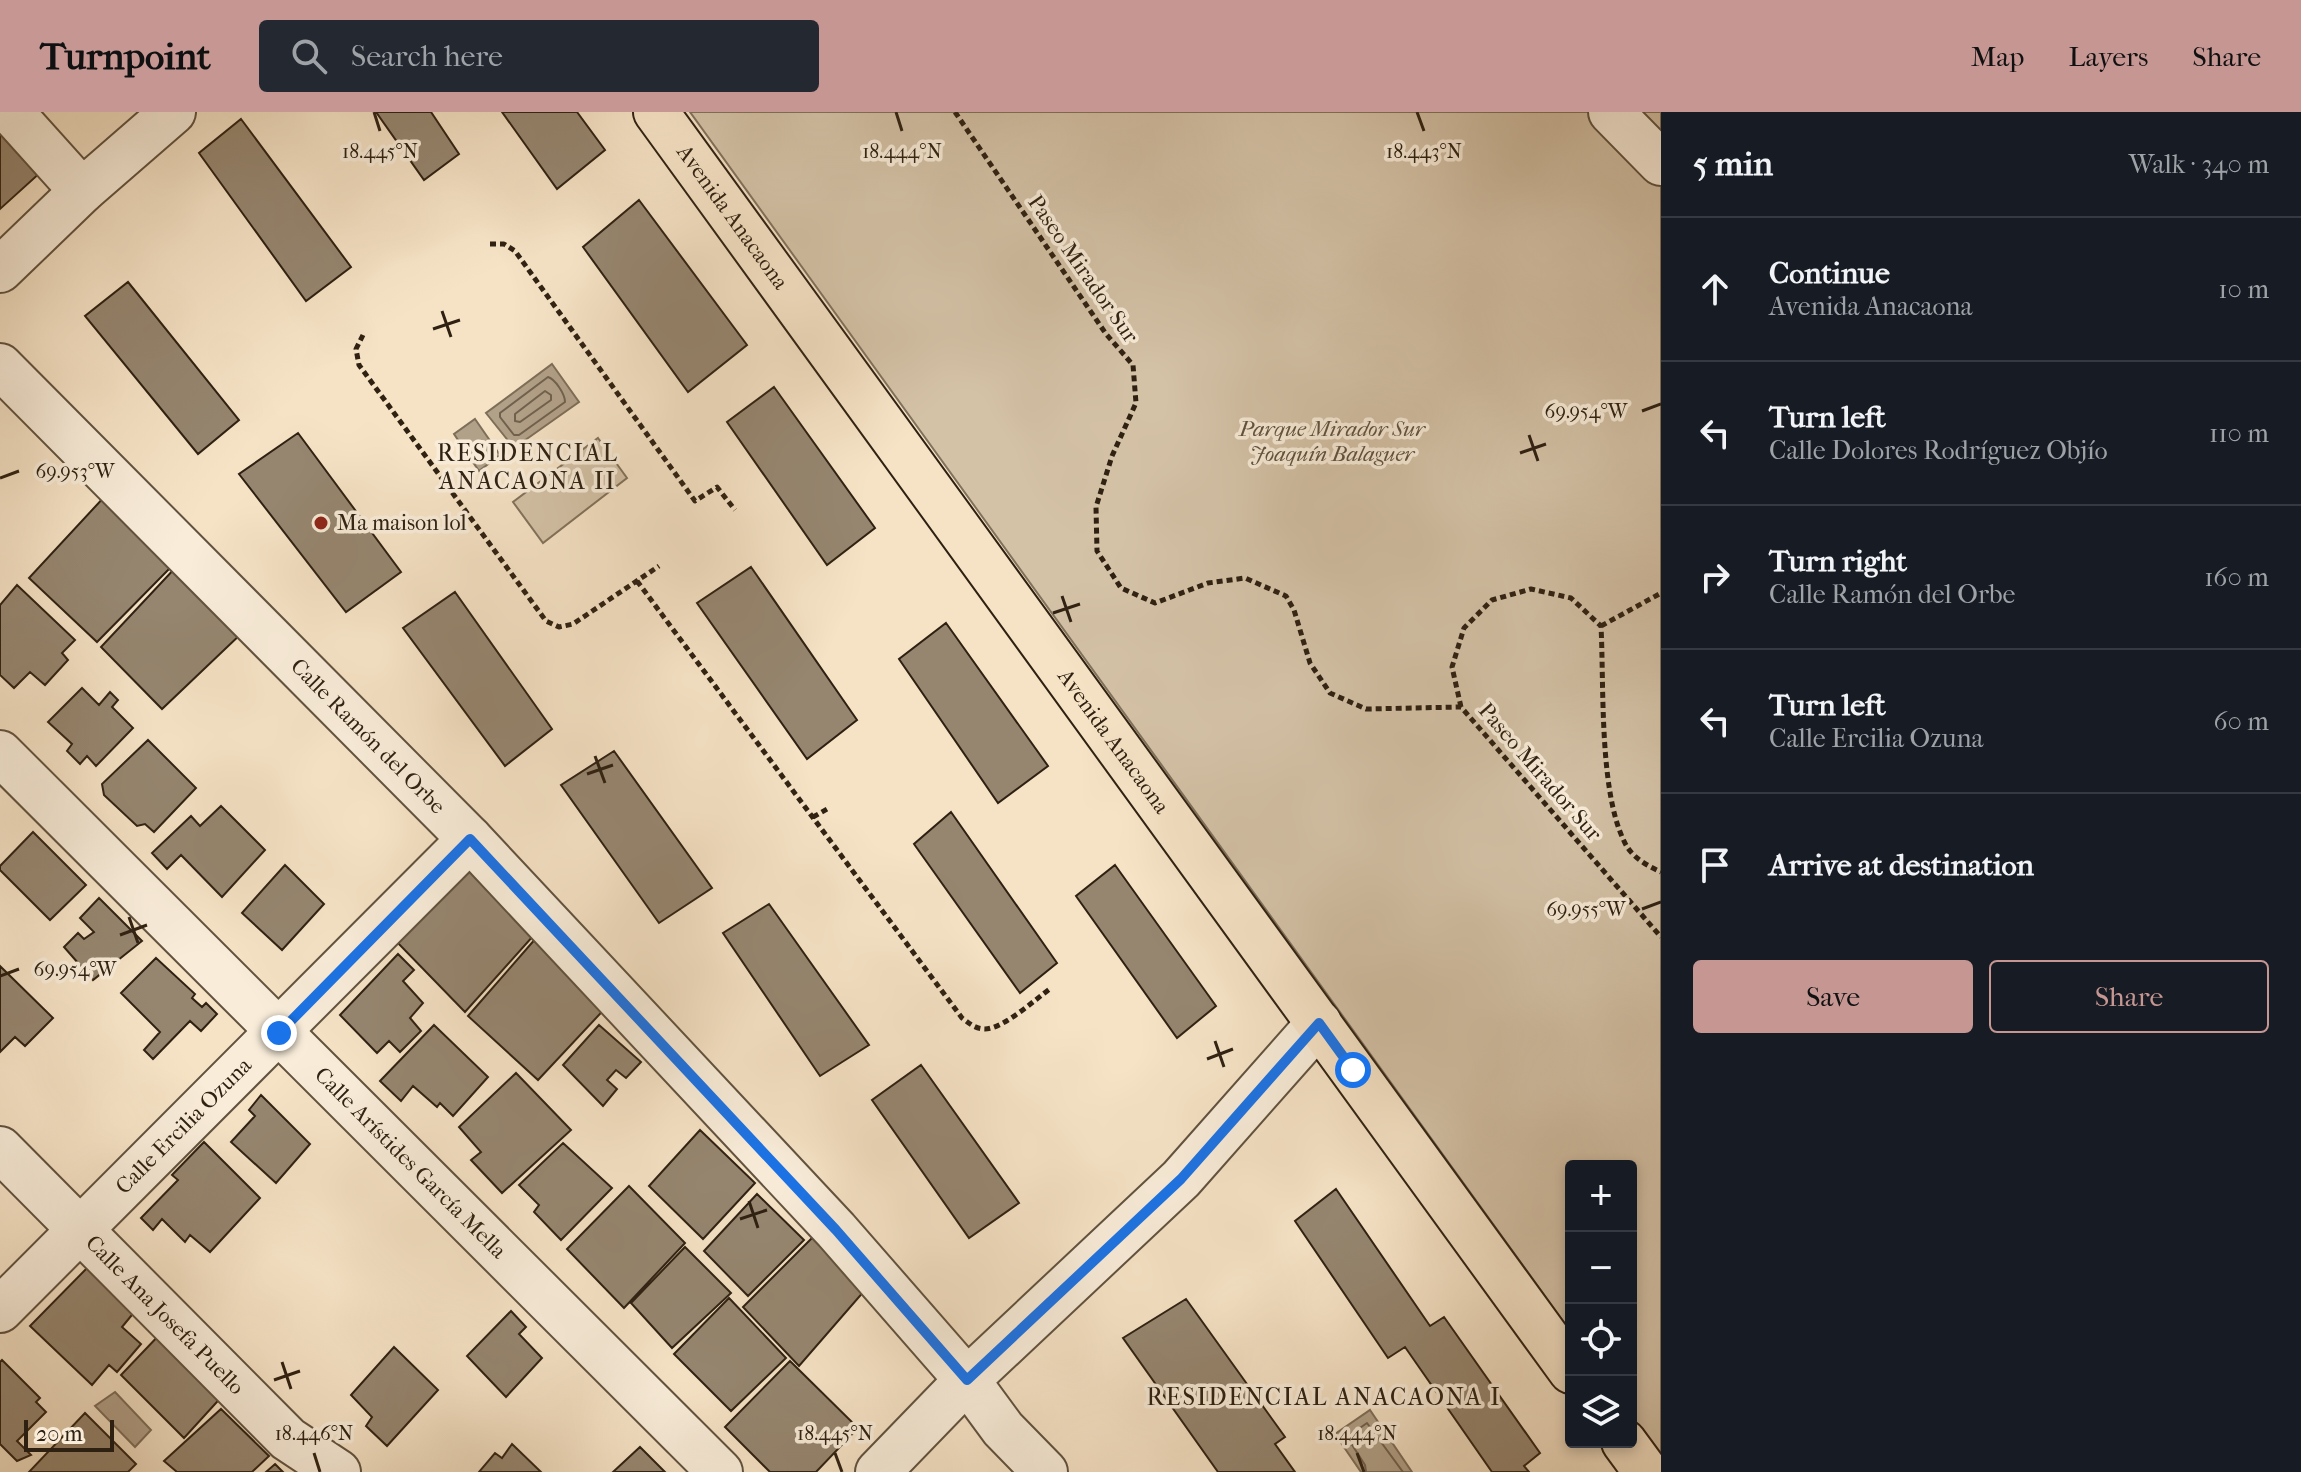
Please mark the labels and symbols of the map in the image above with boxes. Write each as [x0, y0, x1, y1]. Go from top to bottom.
street label: Avenida Anacaona [671, 139, 794, 295]
text: 18.445°N [342, 140, 418, 163]
text: 18.444°N [862, 140, 942, 163]
text: 18.443°N [1386, 140, 1462, 163]
street label: Paseo Mirador Sur [1022, 190, 1144, 348]
text: 69.954°W [1545, 400, 1629, 423]
park label: Parque Mirador Sur Joaquín Balaguer [1238, 416, 1427, 467]
district label: RESIDENCIAL ANACAONA II [437, 439, 619, 495]
text: 69.953°W [35, 460, 116, 483]
place label: Ma maison lol [337, 510, 467, 536]
marker: Ma maison lol [312, 514, 330, 532]
street label: Calle Ramón del Orbe [285, 653, 451, 820]
street label: Avenida Anacaona [1052, 663, 1175, 819]
street label: Paseo Mirador Sur [1473, 698, 1607, 847]
text: 69.955°W [1546, 898, 1627, 921]
text: 69.954°W [34, 958, 118, 981]
route end [261, 1015, 297, 1051]
street label: Calle Ercilia Ozuna [110, 1052, 258, 1199]
route start [1335, 1052, 1371, 1088]
street label: Calle Arístides García Mella [309, 1062, 512, 1264]
street label: Calle Ana Josefa Puello [80, 1230, 250, 1400]
district label: RESIDENCIAL ANACAONA I [1146, 1383, 1502, 1411]
scale bar [24, 1416, 114, 1452]
text: 18.446°N [275, 1422, 353, 1445]
text: 18.445°N [797, 1422, 873, 1445]
text: 18.444°N [1317, 1422, 1397, 1445]

